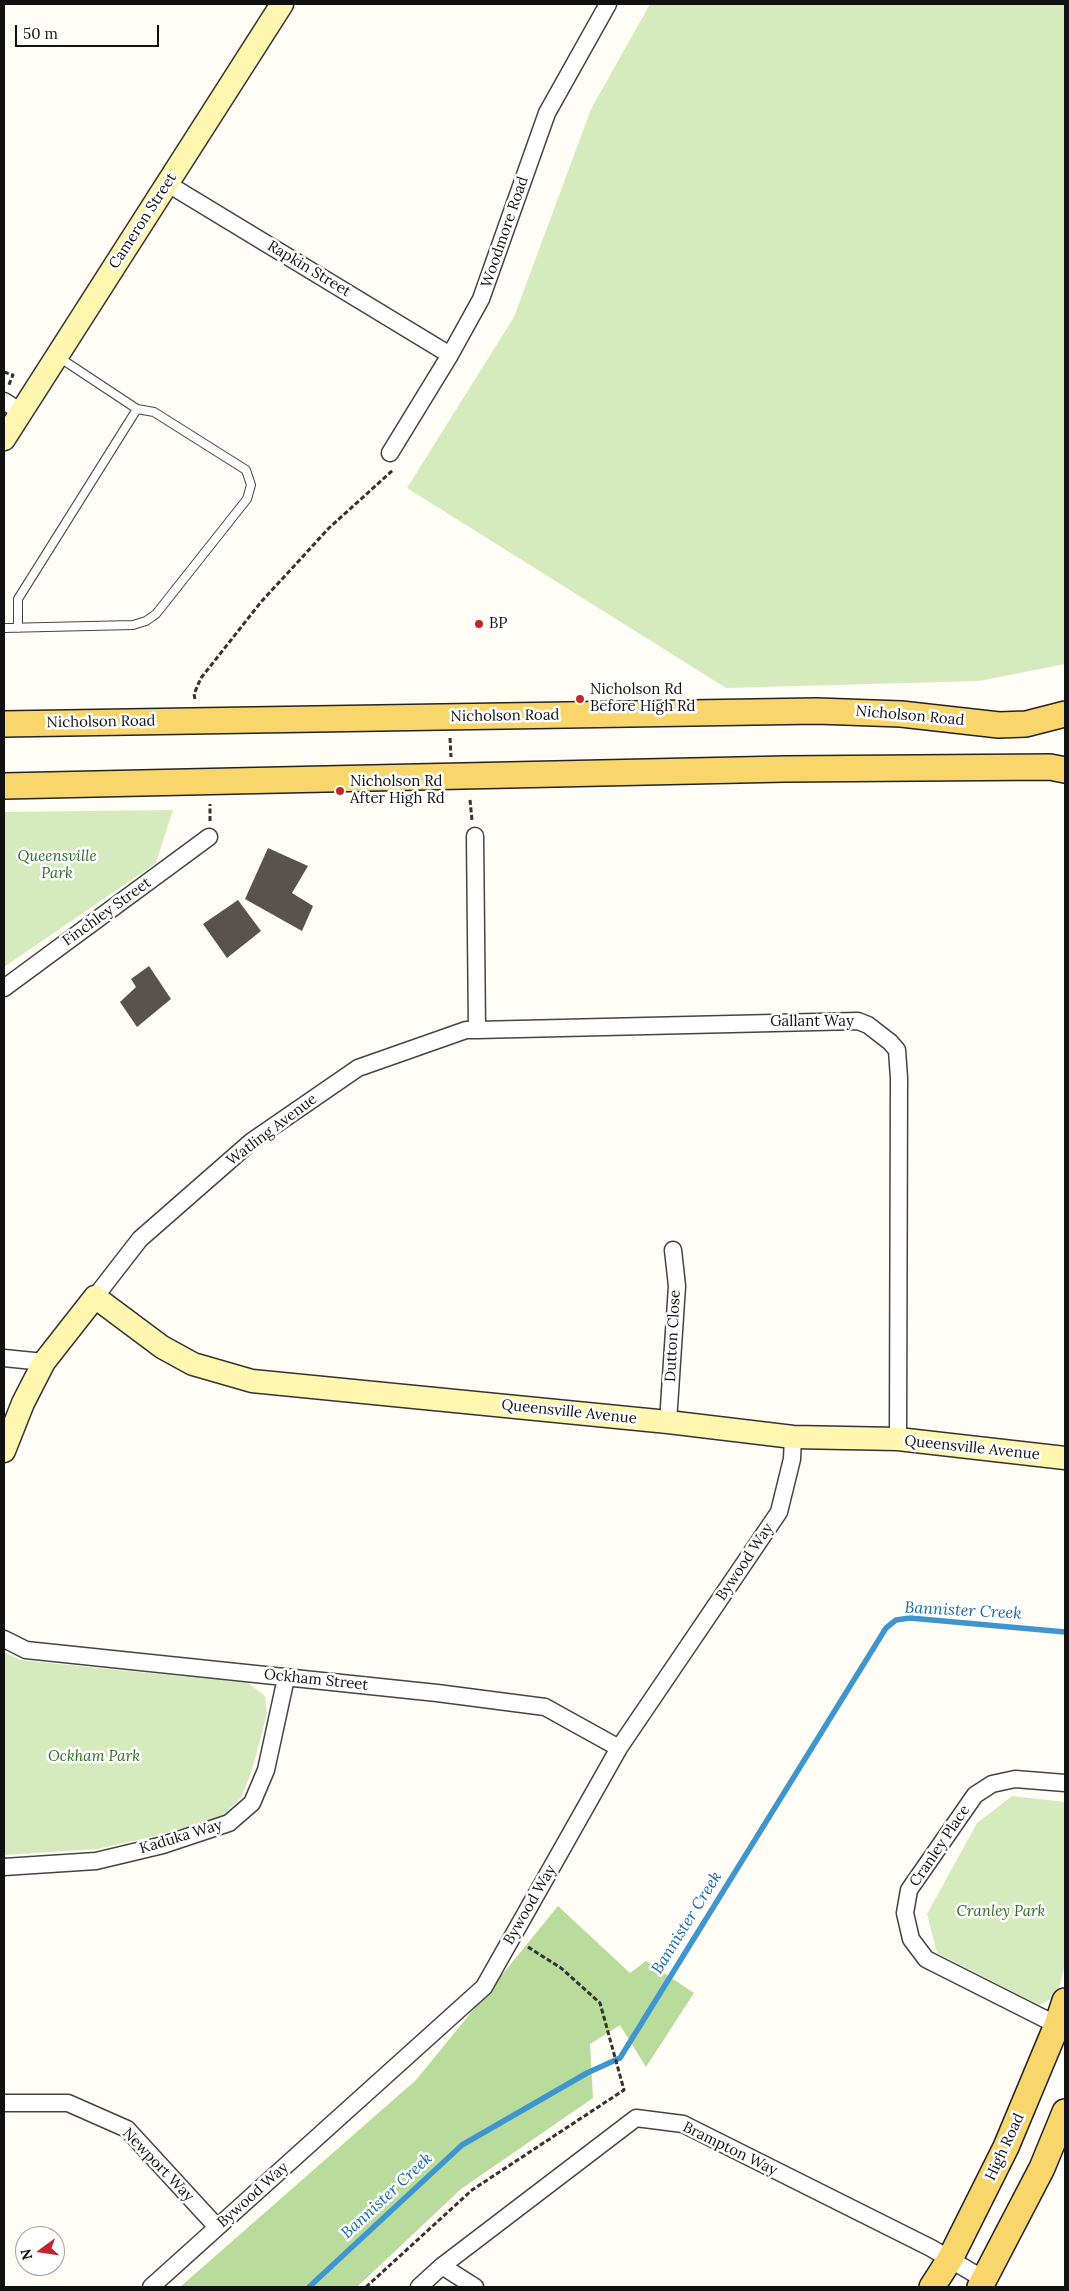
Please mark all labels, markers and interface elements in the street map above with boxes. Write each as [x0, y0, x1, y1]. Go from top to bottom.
scale bar [18, 15, 161, 47]
text: 50 m [23, 24, 58, 43]
street label: Cameron Street [105, 170, 181, 272]
street label: Woodmore Road [478, 174, 532, 290]
street label: Rapkin Street [264, 237, 354, 301]
place label: BP [489, 615, 507, 633]
marker: BP [473, 618, 485, 630]
place label: Nicholson Rd Before High Rd [590, 681, 695, 716]
marker: Nicholson Rd Before High Rd [574, 693, 586, 705]
street label: Nicholson Road [855, 702, 965, 730]
street label: Nicholson Road [450, 706, 560, 726]
street label: Nicholson Road [46, 712, 156, 732]
place label: Nicholson Rd After High Rd [350, 773, 445, 808]
marker: Nicholson Rd After High Rd [334, 785, 346, 797]
park label: Queensville Park [17, 848, 97, 883]
street label: Finchley Street [59, 874, 155, 950]
street label: Gallant Way [770, 1013, 854, 1031]
street label: Watling Avenue [223, 1090, 321, 1170]
street label: Dutton Close [662, 1290, 684, 1382]
street label: Queensville Avenue [500, 1396, 638, 1428]
street label: Queensville Avenue [903, 1432, 1041, 1464]
street label: Bywood Way [713, 1520, 777, 1604]
water label: Bannister Creek [904, 1598, 1022, 1624]
street label: Ockham Street [263, 1666, 369, 1694]
park label: Ockham Park [48, 1748, 140, 1766]
street label: Cranley Place [906, 1802, 974, 1890]
street label: Kaduka Way [137, 1816, 225, 1858]
street label: Bywood Way [500, 1862, 560, 1948]
water label: Bannister Creek [648, 1868, 726, 1978]
park label: Cranley Park [957, 1903, 1045, 1921]
street label: High Road [982, 2110, 1028, 2184]
street label: Brampton Way [680, 2118, 780, 2180]
street label: Newport Way [118, 2124, 198, 2206]
water label: Bannister Creek [338, 2149, 436, 2243]
street label: Bywood Way [214, 2158, 292, 2232]
north arrow [15, 2226, 65, 2276]
text: N [16, 2247, 36, 2262]

